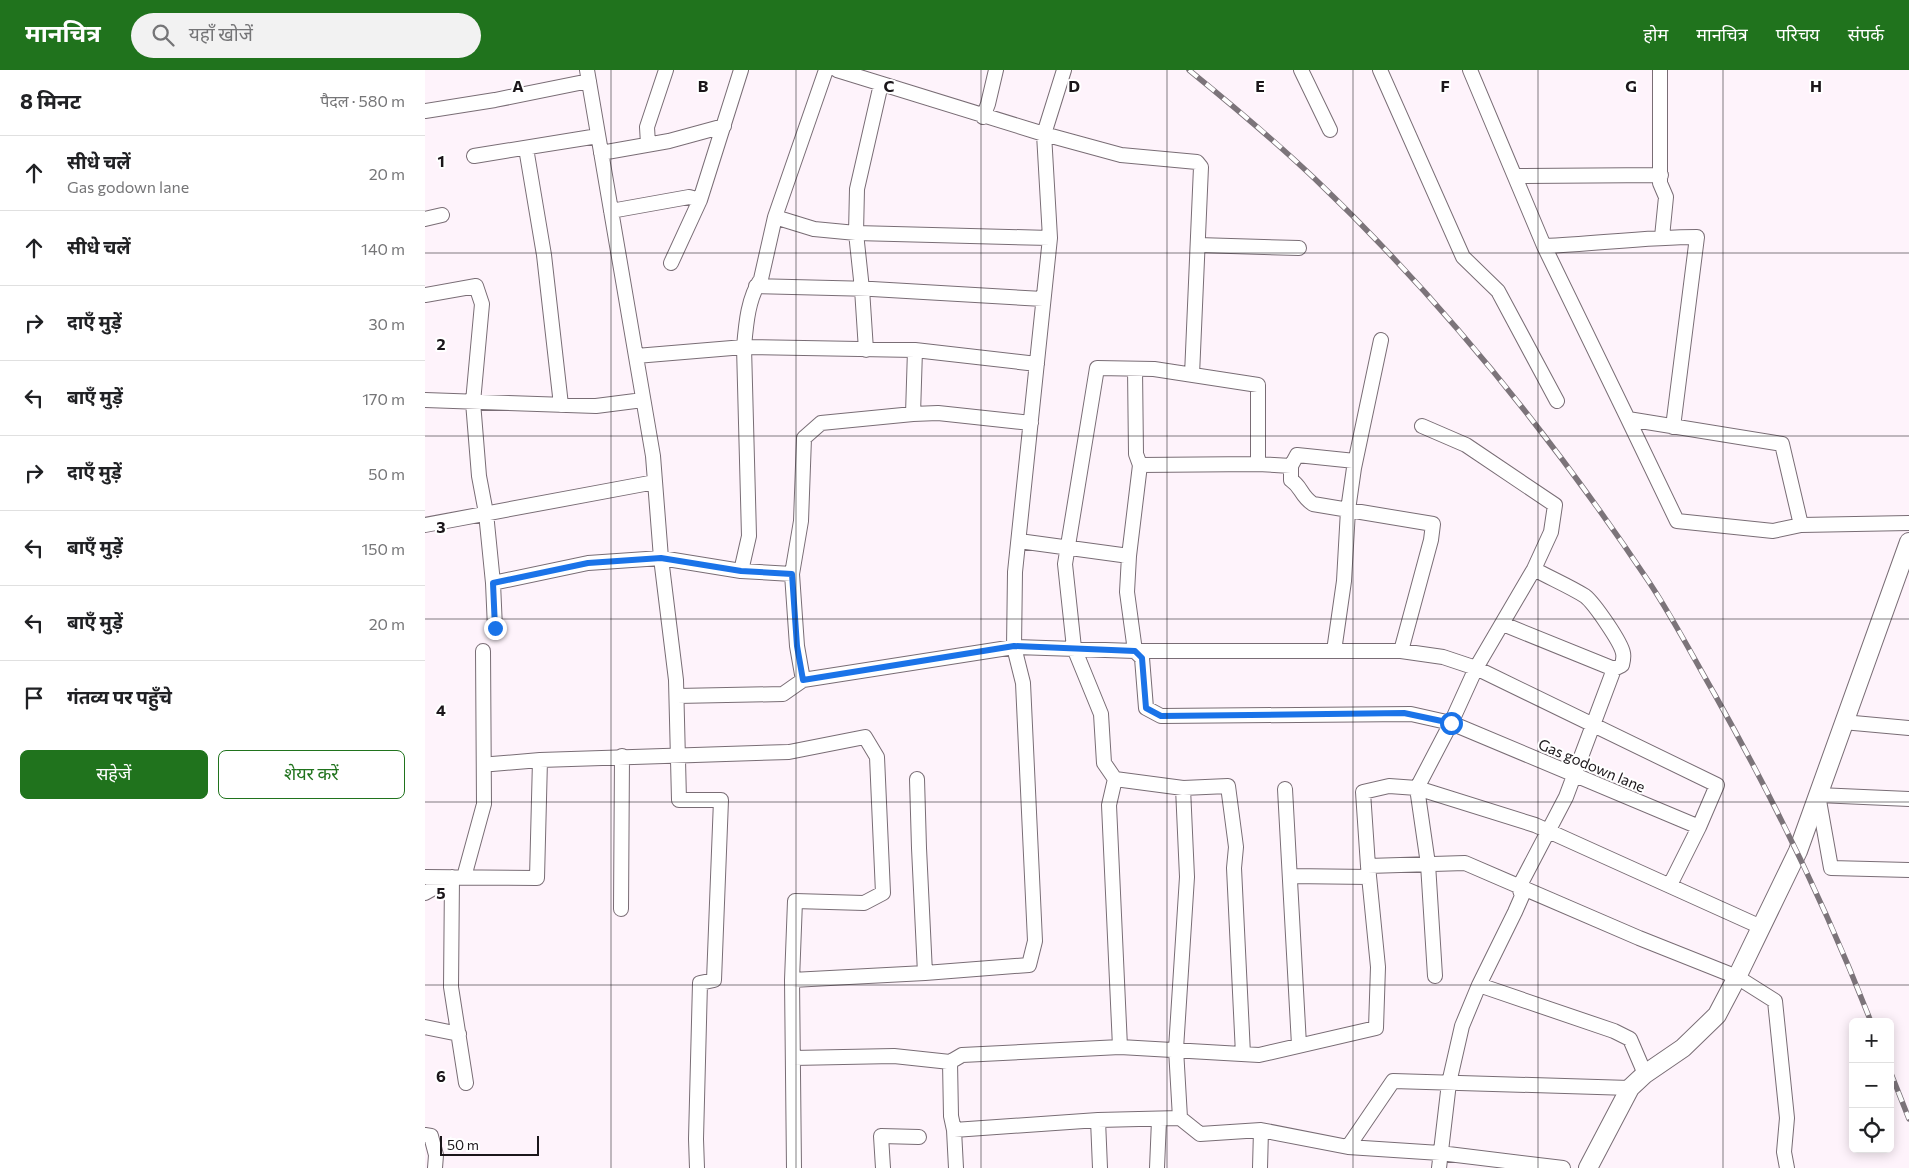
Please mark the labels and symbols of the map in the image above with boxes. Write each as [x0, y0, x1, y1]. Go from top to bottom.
text: A [512, 76, 524, 95]
text: B [698, 76, 709, 95]
text: C [884, 76, 895, 95]
text: D [1068, 76, 1080, 95]
text: E [1255, 76, 1265, 95]
text: F [1440, 76, 1450, 95]
text: G [1625, 76, 1637, 95]
text: H [1810, 76, 1822, 95]
text: 1 [437, 151, 445, 170]
text: 2 [436, 334, 446, 353]
text: 3 [436, 517, 446, 536]
route end [484, 617, 507, 640]
text: 4 [436, 700, 446, 719]
route start [1440, 712, 1463, 735]
street label: Gas godown lane [1536, 734, 1648, 796]
text: 5 [436, 883, 446, 902]
text: 6 [436, 1066, 446, 1085]
scale bar [440, 1133, 539, 1156]

